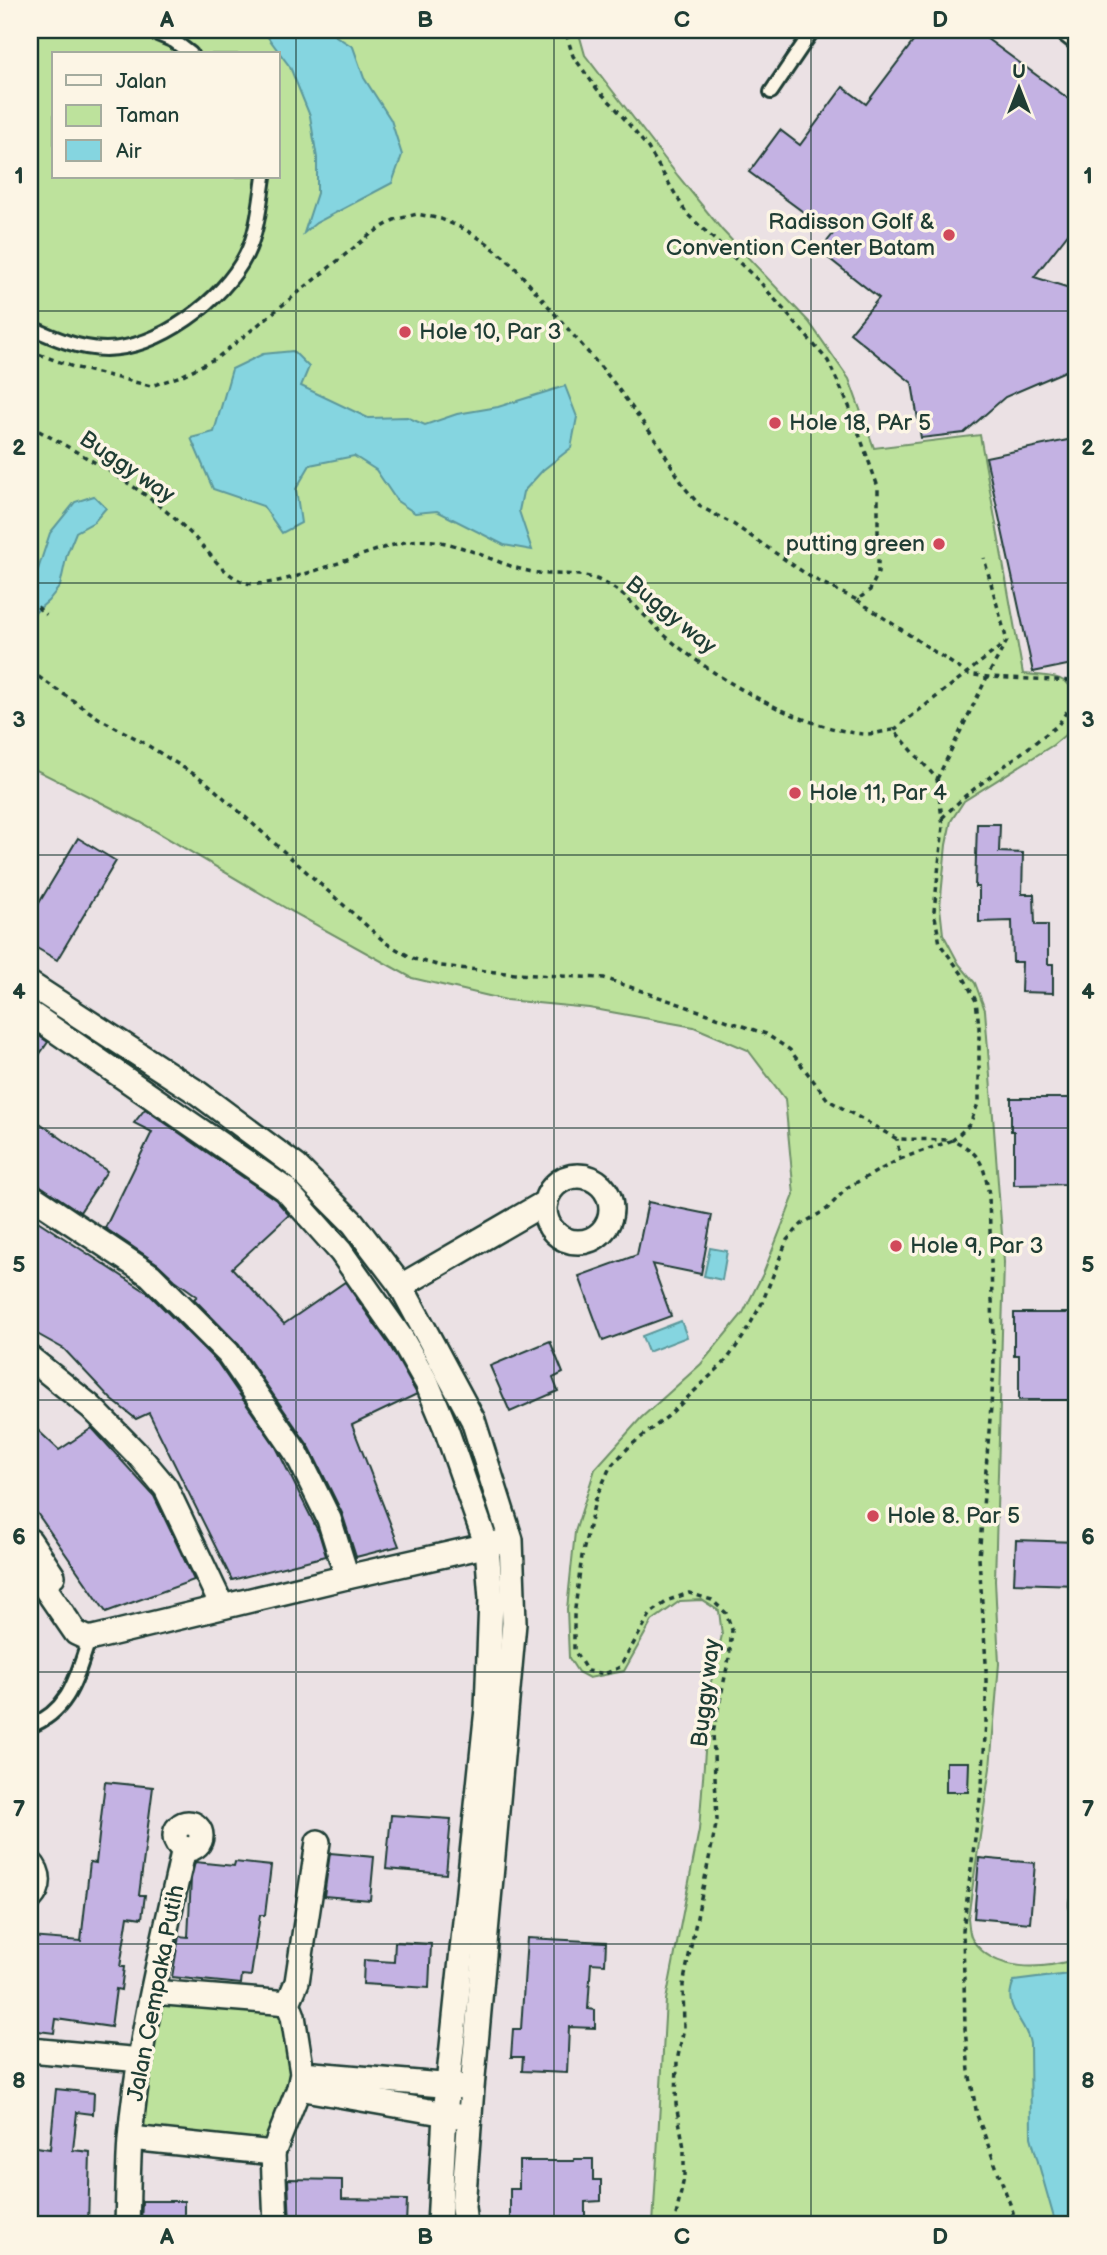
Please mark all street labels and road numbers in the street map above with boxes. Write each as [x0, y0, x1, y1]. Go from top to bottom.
street label: Buggy way [74, 425, 180, 509]
street label: Buggy way [620, 570, 723, 661]
street label: Buggy way [685, 1637, 727, 1749]
street label: Jalan Cempaka Putih [121, 1883, 191, 2103]

